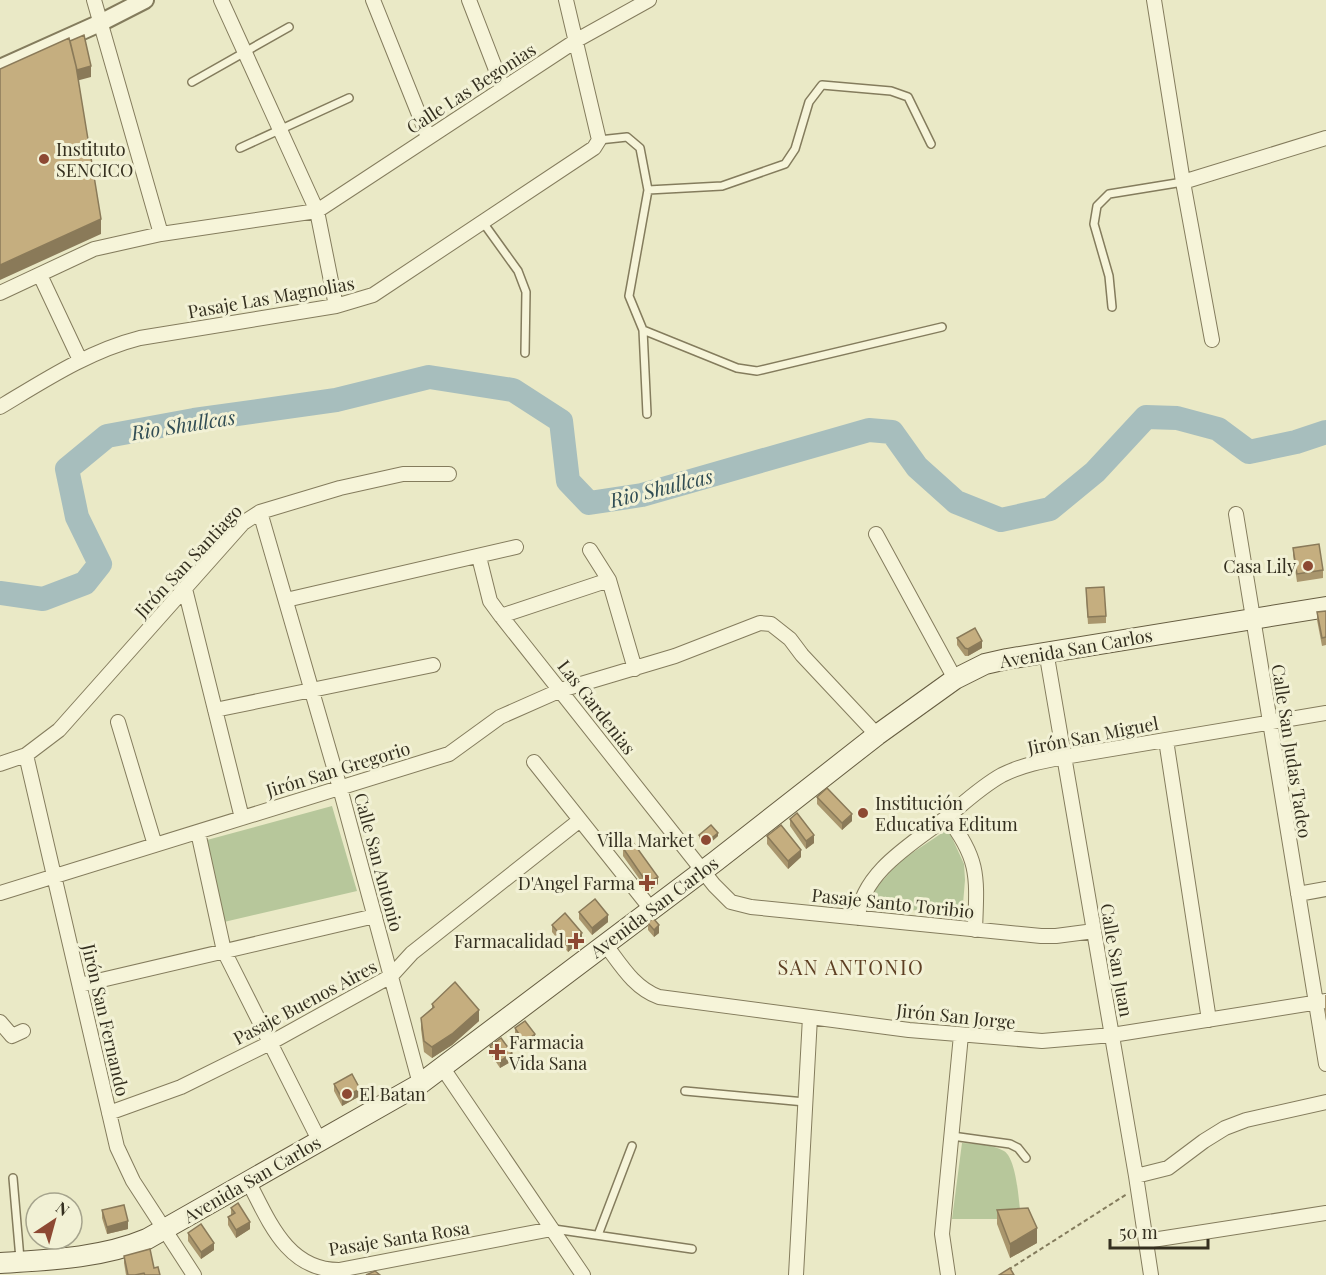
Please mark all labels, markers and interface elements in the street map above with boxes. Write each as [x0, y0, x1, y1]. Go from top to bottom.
street label: Calle Las Begonias [402, 37, 540, 139]
place label: Instituto SENCICO [56, 137, 133, 182]
marker: Instituto SENCICO [37, 152, 51, 166]
street label: Pasaje Las Magnolias [186, 271, 356, 323]
water label: Rio Shullcas [128, 402, 237, 446]
water label: Rio Shullcas [606, 461, 716, 513]
street label: Jirón San Santiago [128, 499, 247, 624]
place label: Casa Lily [1223, 554, 1296, 578]
marker: Casa Lily [1301, 559, 1315, 573]
street label: Avenida San Carlos [997, 623, 1154, 673]
street label: Las Gardenias [552, 655, 642, 759]
street label: Calle San Judas Tadeo [1266, 662, 1318, 840]
street label: Jirón San Miguel [1025, 711, 1161, 760]
street label: Jirón San Gregorio [262, 736, 413, 803]
street label: Calle San Antonio [349, 790, 409, 934]
place label: Institución Educativa Editum [875, 791, 1018, 836]
marker: Institución Educativa Editum [856, 806, 870, 820]
place label: Villa Market [596, 828, 695, 852]
marker: Villa Market [699, 833, 713, 847]
street label: Avenida San Carlos [584, 851, 723, 964]
place label: D'Angel Farma [518, 871, 635, 895]
marker: D'Angel Farma [640, 876, 654, 890]
street label: Pasaje Santo Toribio [811, 883, 976, 923]
street label: Calle San Juan [1095, 901, 1139, 1019]
place label: Farmacalidad [454, 929, 565, 953]
marker: Farmacalidad [569, 934, 583, 948]
street label: Jirón San Fernando [77, 941, 135, 1099]
district label: SAN ANTONIO [778, 953, 924, 980]
street label: Pasaje Buenos Aires [229, 954, 381, 1050]
street label: Jirón San Jorge [894, 998, 1017, 1034]
place label: Farmacia Vida Sana [508, 1030, 587, 1075]
marker: Farmacia Vida Sana [490, 1045, 504, 1059]
place label: El Batan [359, 1082, 426, 1106]
marker: El Batan [340, 1087, 354, 1101]
street label: Avenida San Carlos [178, 1130, 325, 1229]
north arrow [24, 1191, 84, 1251]
text: N [52, 1197, 74, 1221]
scale bar [1110, 1212, 1208, 1250]
street label: Pasaje Santa Rosa [327, 1215, 471, 1261]
text: 50 m [1119, 1220, 1158, 1244]

